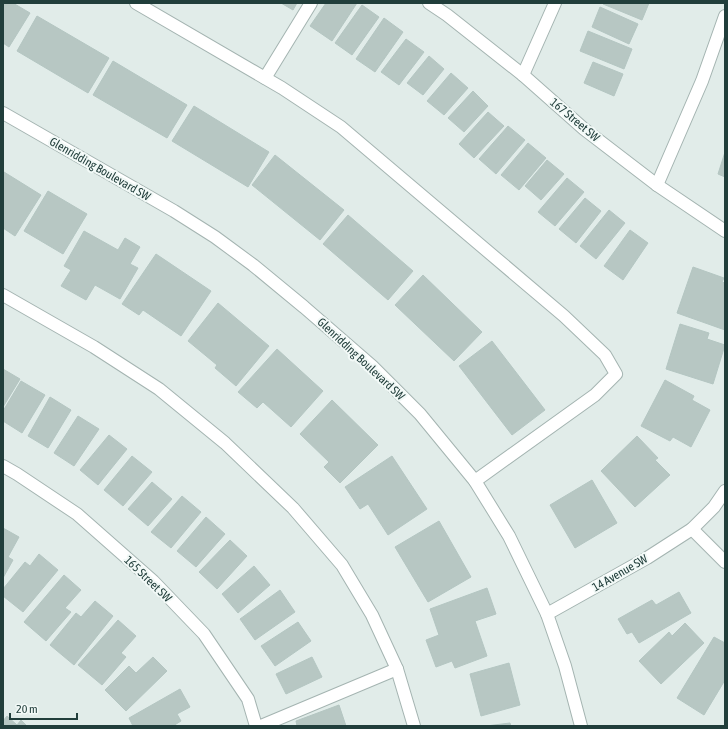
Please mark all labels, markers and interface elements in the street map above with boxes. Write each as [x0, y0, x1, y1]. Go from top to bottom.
street label: 167 Street SW [547, 95, 603, 145]
street label: Glenridding Boulevard SW [47, 134, 153, 204]
street label: Glenridding Boulevard SW [314, 315, 408, 403]
street label: 14 Avenue SW [590, 551, 650, 594]
street label: 165 Street SW [121, 553, 175, 605]
scale bar [10, 695, 77, 721]
text: 20 m [16, 702, 38, 716]

